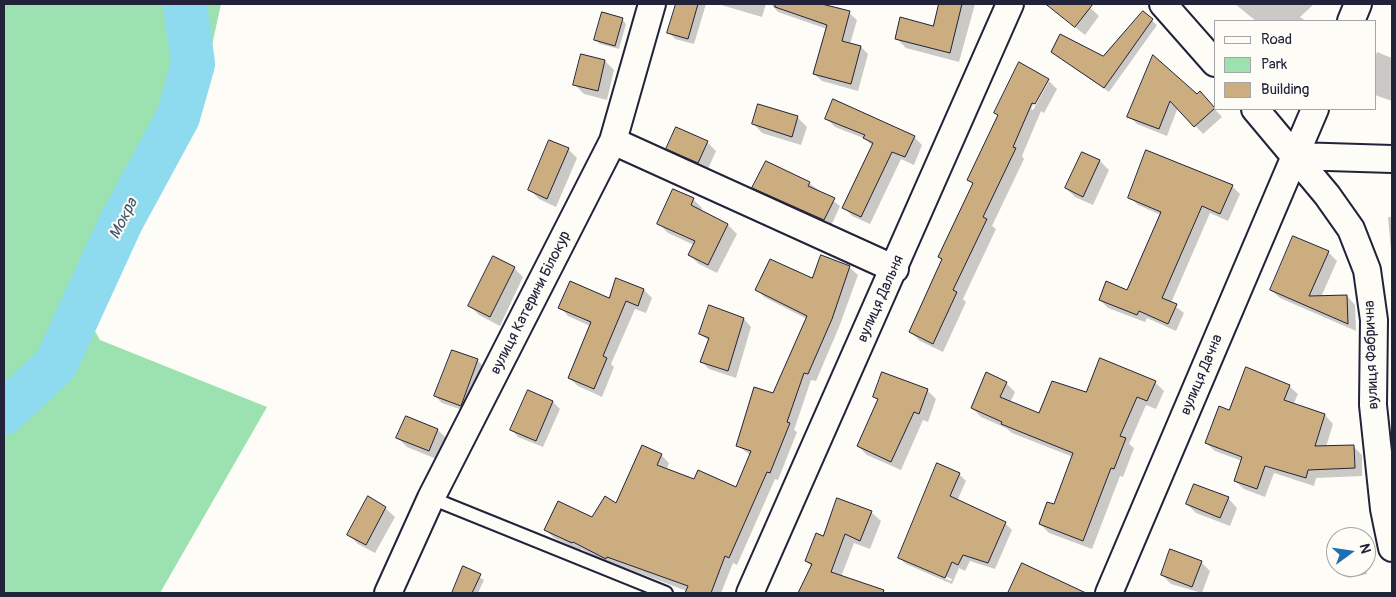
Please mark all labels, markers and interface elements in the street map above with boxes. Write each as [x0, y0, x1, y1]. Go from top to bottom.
legend [1214, 20, 1376, 110]
text: Road [1261, 30, 1292, 49]
text: Park [1261, 55, 1287, 74]
text: Building [1261, 80, 1309, 99]
water label: Мокра [106, 195, 142, 243]
street label: вулиця Катерини Білокур [487, 228, 575, 378]
street label: вулиця Дальня [854, 253, 908, 345]
street label: вулиця Фабрична [1361, 300, 1383, 410]
street label: вулиця Дачна [1177, 332, 1227, 418]
north arrow [1326, 527, 1376, 577]
text: N [1356, 542, 1374, 555]

